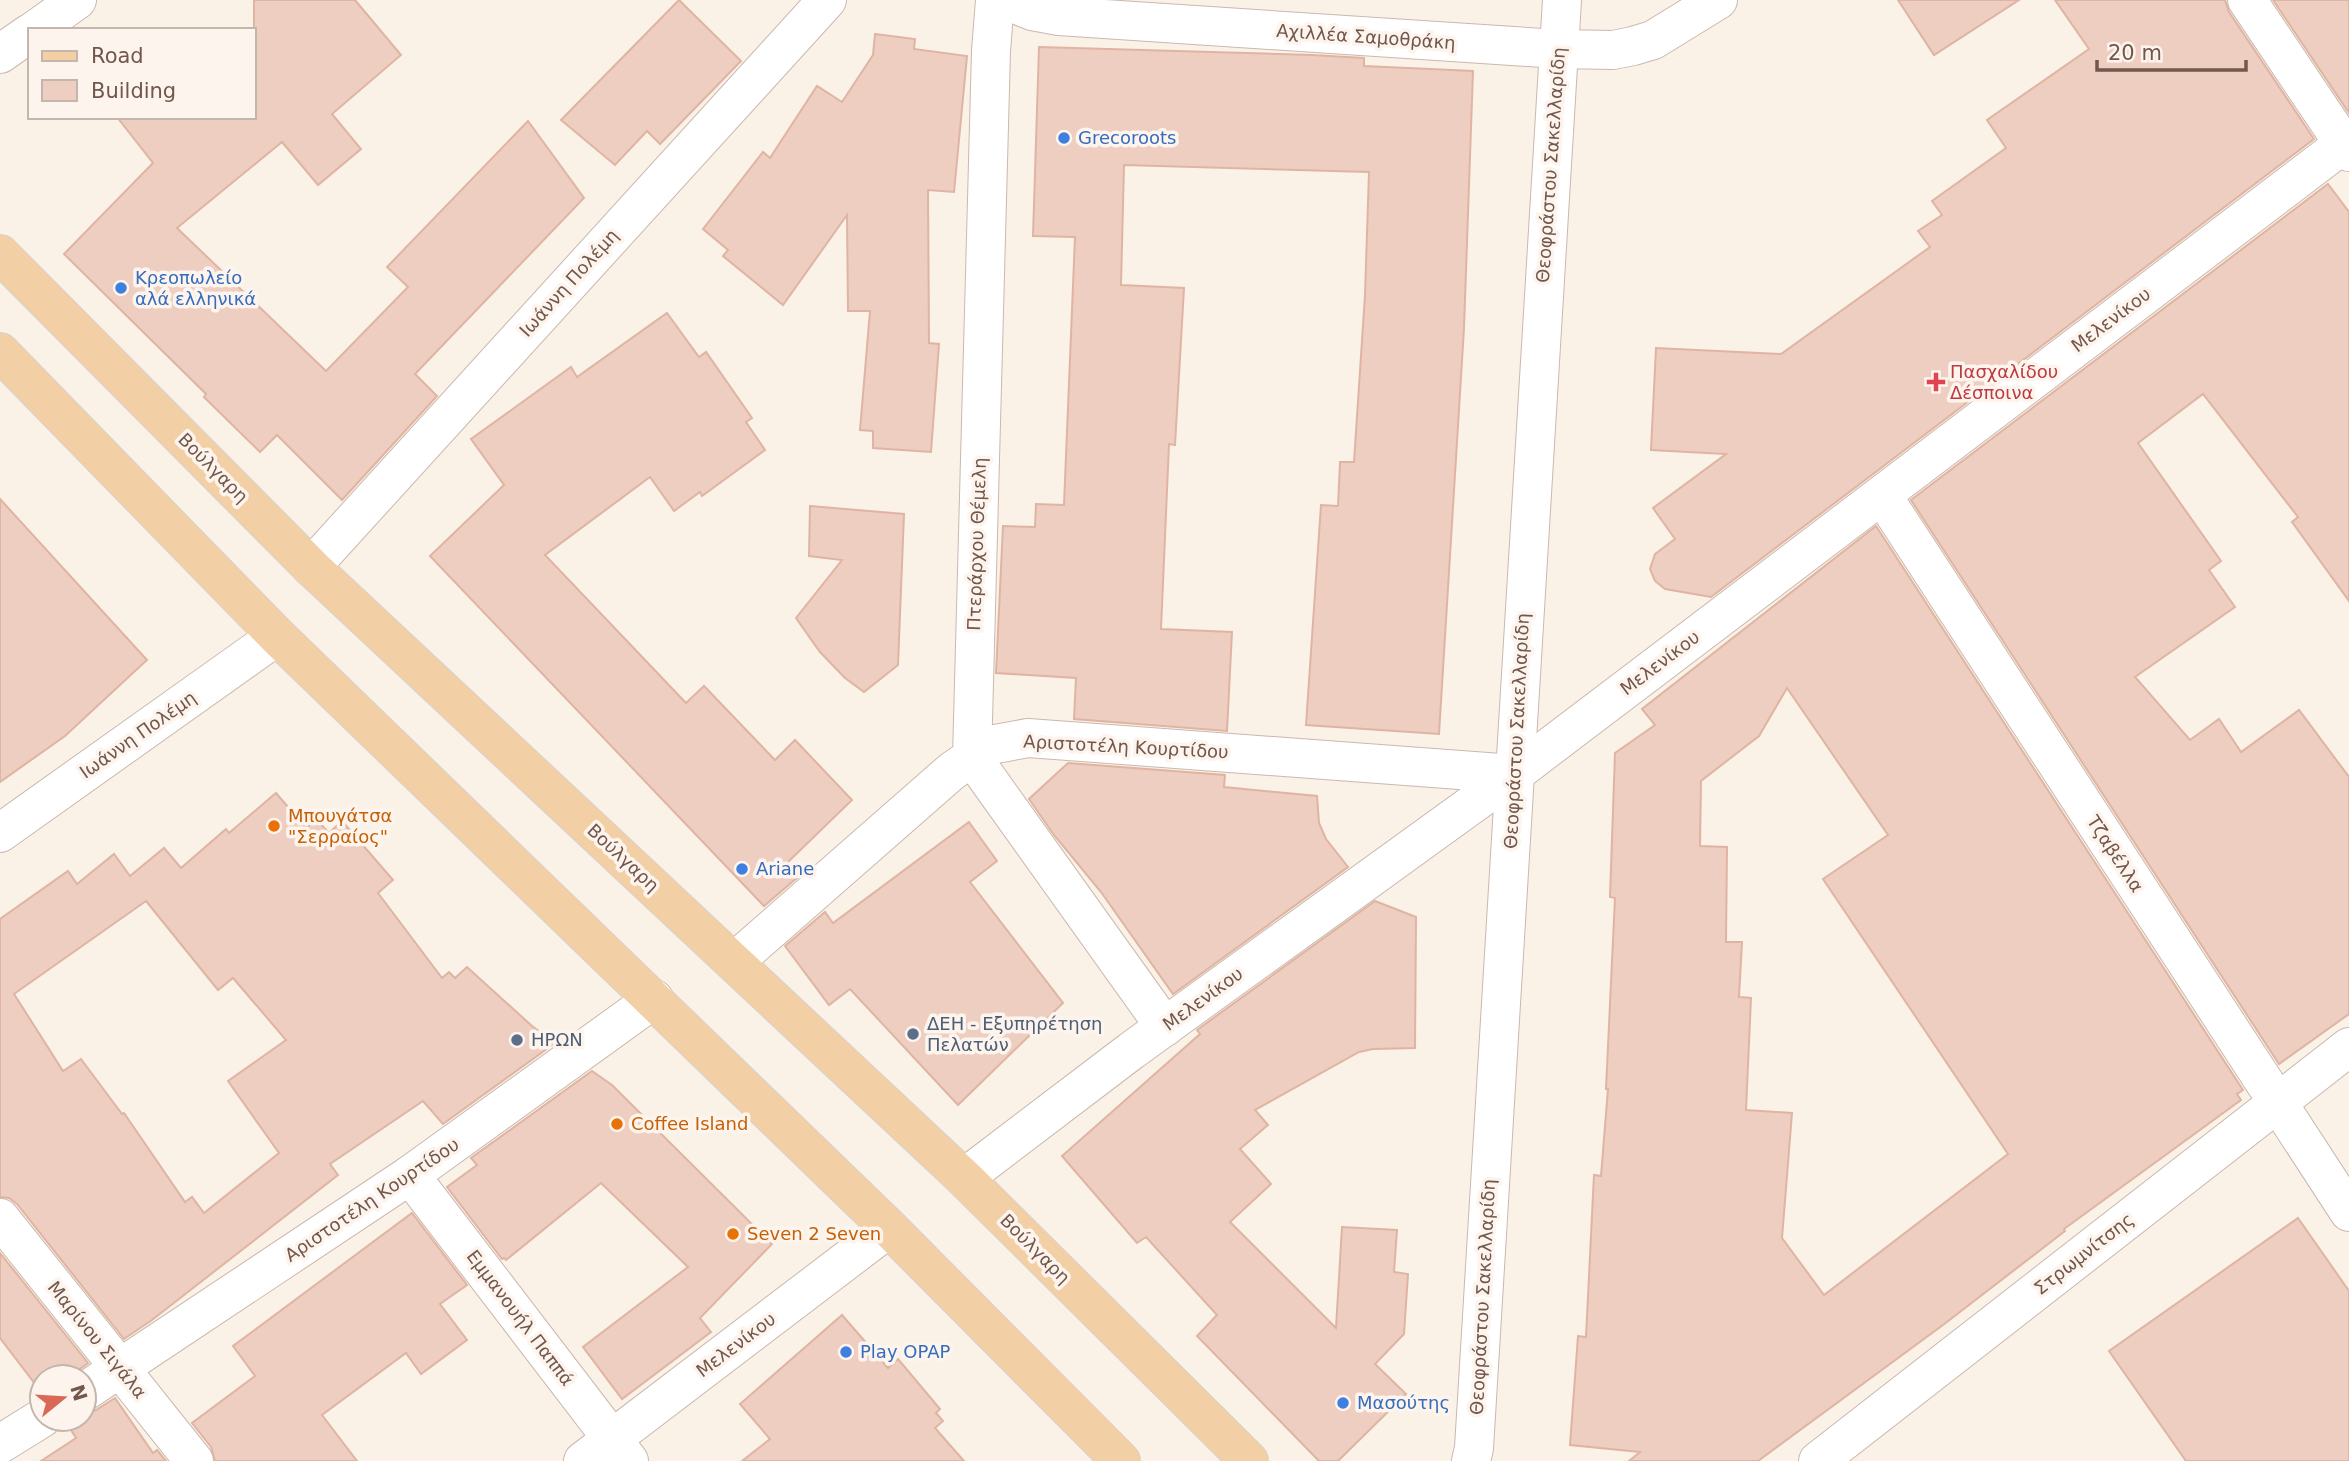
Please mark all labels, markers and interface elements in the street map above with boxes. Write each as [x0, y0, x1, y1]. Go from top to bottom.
street label: Αχιλλέα Σαμοθράκη [1276, 20, 1456, 53]
legend [28, 28, 256, 119]
scale bar [2097, 28, 2246, 72]
text: 20 m [2108, 41, 2162, 65]
text: Road [91, 44, 144, 68]
street label: Θεοφράστου Σακελλαρίδη [1532, 46, 1569, 283]
text: Building [91, 79, 176, 103]
place label: Grecoroots [1078, 127, 1176, 148]
marker: Grecoroots [1056, 130, 1072, 146]
street label: Ιωάννη Πολέμη [515, 225, 622, 341]
place label: Κρεοπωλείο αλά ελληνικά [135, 267, 256, 309]
marker: Κρεοπωλείο αλά ελληνικά [113, 280, 129, 296]
street label: Μελενίκου [2067, 283, 2154, 356]
place label: Πασχαλίδου Δέσποινα [1950, 361, 2058, 403]
marker: Πασχαλίδου Δέσποινα [1928, 374, 1944, 390]
street label: Βούλγαρη [174, 428, 253, 507]
street label: Πτεράρχου Θέμελη [963, 457, 990, 631]
street label: Θεοφράστου Σακελλαρίδη [1500, 613, 1533, 849]
street label: Μελενίκου [1616, 626, 1703, 699]
street label: Ιωάννη Πολέμη [75, 687, 200, 783]
street label: Αριστοτέλη Κουρτίδου [1023, 731, 1229, 762]
place label: Μπουγάτσα "Σερραίος" [288, 805, 392, 847]
street label: Τζαβέλλα [2082, 811, 2148, 896]
marker: Μπουγάτσα "Σερραίος" [266, 818, 282, 834]
street label: Βούλγαρη [583, 819, 663, 896]
place label: Ariane [756, 858, 814, 879]
marker: Ariane [734, 861, 750, 877]
street label: Μελενίκου [1159, 963, 1247, 1035]
place label: ΔΕΗ - Εξυπηρέτηση Πελατών [927, 1013, 1102, 1055]
marker: ΔΕΗ - Εξυπηρέτηση Πελατών [905, 1026, 921, 1042]
place label: ΗΡΩΝ [531, 1029, 583, 1050]
marker: ΗΡΩΝ [509, 1032, 525, 1048]
place label: Coffee Island [631, 1113, 748, 1134]
marker: Coffee Island [609, 1116, 625, 1132]
street label: Αριστοτέλη Κουρτίδου [281, 1133, 463, 1266]
street label: Θεοφράστου Σακελλαρίδη [1466, 1179, 1499, 1415]
street label: Στρωμνίτσης [2030, 1208, 2138, 1299]
street label: Βούλγαρη [996, 1209, 1075, 1288]
place label: Seven 2 Seven [747, 1223, 881, 1244]
marker: Seven 2 Seven [725, 1226, 741, 1242]
street label: Εμμανουήλ Παππά [463, 1246, 578, 1390]
street label: Μαρίνου Σιγάλα [44, 1277, 151, 1402]
street label: Μελενίκου [692, 1308, 779, 1381]
place label: Play OPAP [860, 1341, 950, 1362]
marker: Play OPAP [838, 1344, 854, 1360]
north arrow [28, 1363, 98, 1433]
text: N [66, 1382, 92, 1404]
place label: Μασούτης [1357, 1392, 1450, 1413]
marker: Μασούτης [1335, 1395, 1351, 1411]

